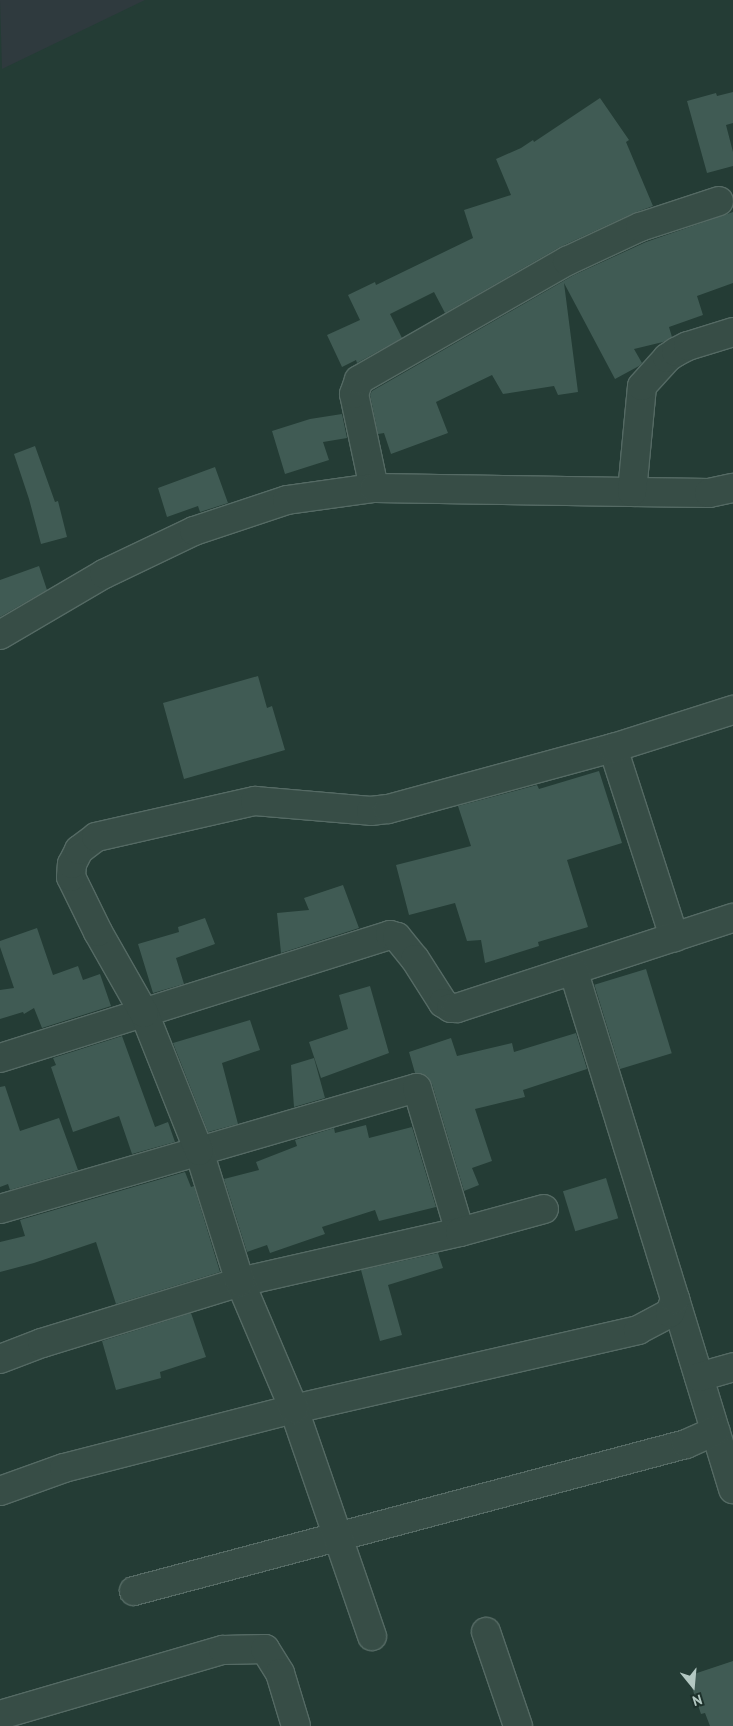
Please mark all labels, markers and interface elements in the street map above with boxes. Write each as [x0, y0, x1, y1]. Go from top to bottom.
north arrow [668, 1661, 718, 1711]
text: N [690, 1690, 704, 1710]

